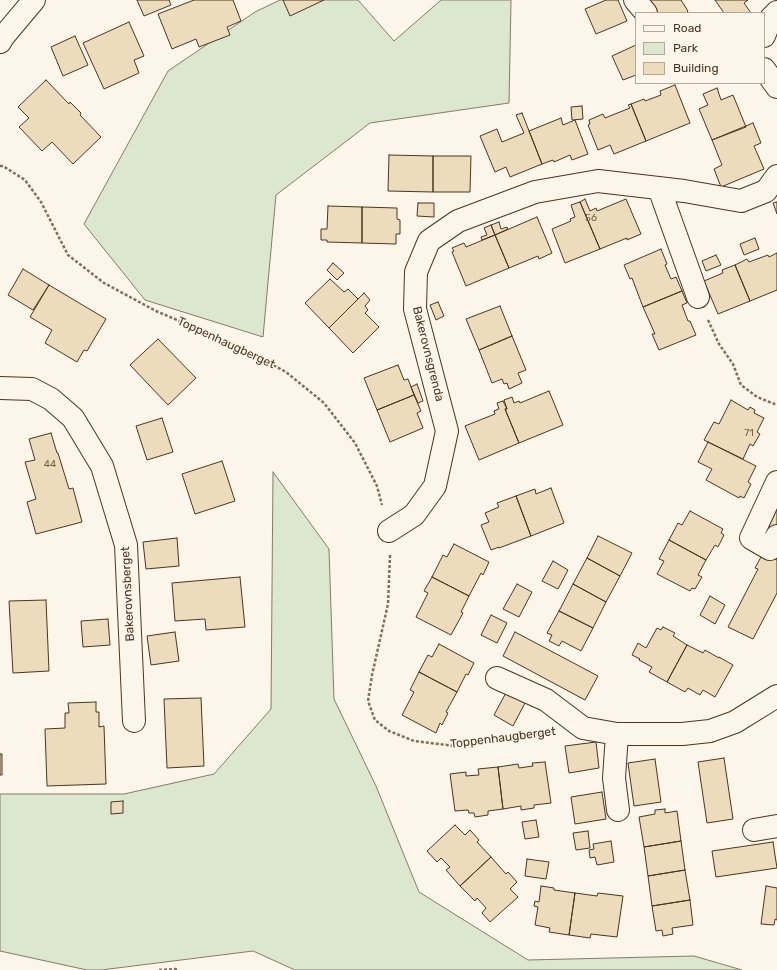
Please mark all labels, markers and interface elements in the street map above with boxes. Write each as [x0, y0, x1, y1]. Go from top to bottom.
legend [635, 12, 765, 84]
text: Road [673, 21, 701, 35]
text: Park [673, 41, 698, 55]
text: Building [673, 61, 719, 75]
house number: 56 [585, 212, 597, 224]
street label: Bakerovnsgrenda [409, 305, 447, 403]
street label: Toppenhaugberget [175, 314, 277, 372]
house number: 71 [744, 427, 754, 439]
house number: 44 [44, 458, 56, 470]
street label: Bakerovnsberget [118, 546, 138, 642]
street label: Toppenhaugberget [449, 724, 557, 752]

